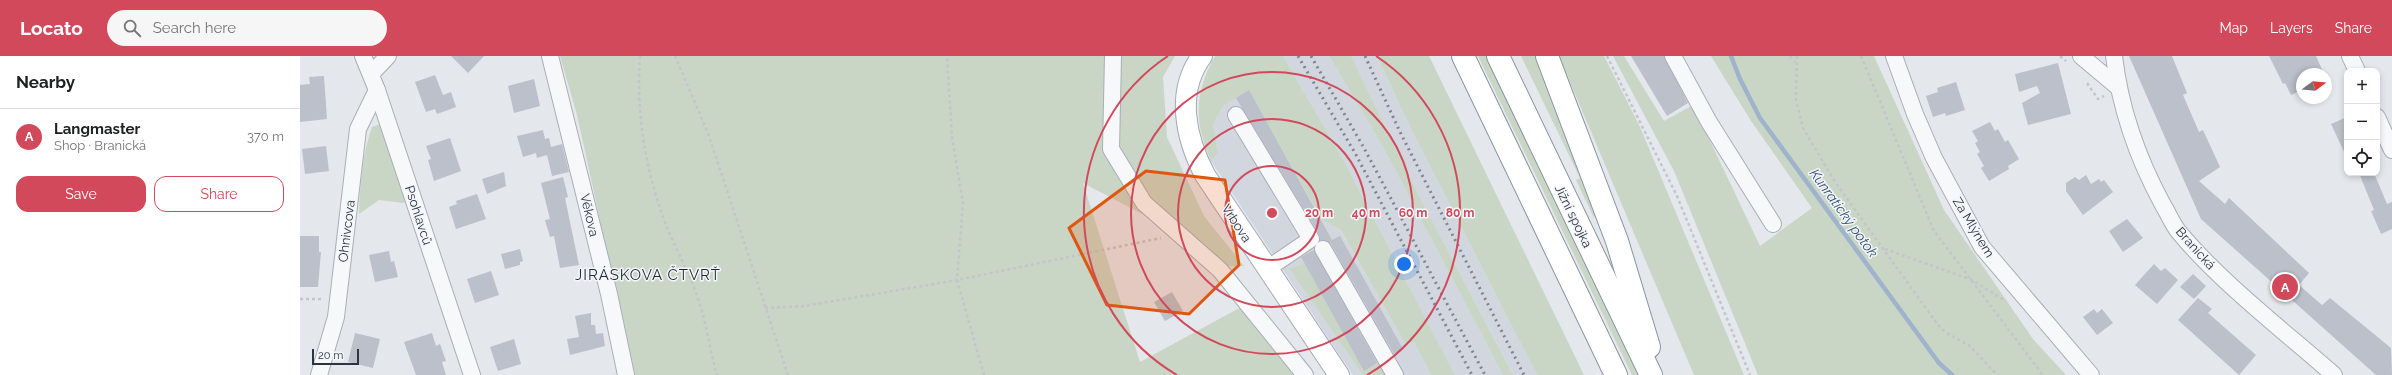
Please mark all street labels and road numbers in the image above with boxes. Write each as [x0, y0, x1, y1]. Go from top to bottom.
street label: Jižní spojka [1552, 182, 1595, 250]
street label: Psohlavců [402, 184, 435, 247]
street label: Věkova [577, 192, 602, 238]
street label: Za Mlýnem [1950, 194, 1997, 260]
street label: Ohnivcova [335, 199, 358, 263]
street label: Vrbova [1219, 201, 1254, 245]
street label: Branická [2173, 224, 2219, 273]

